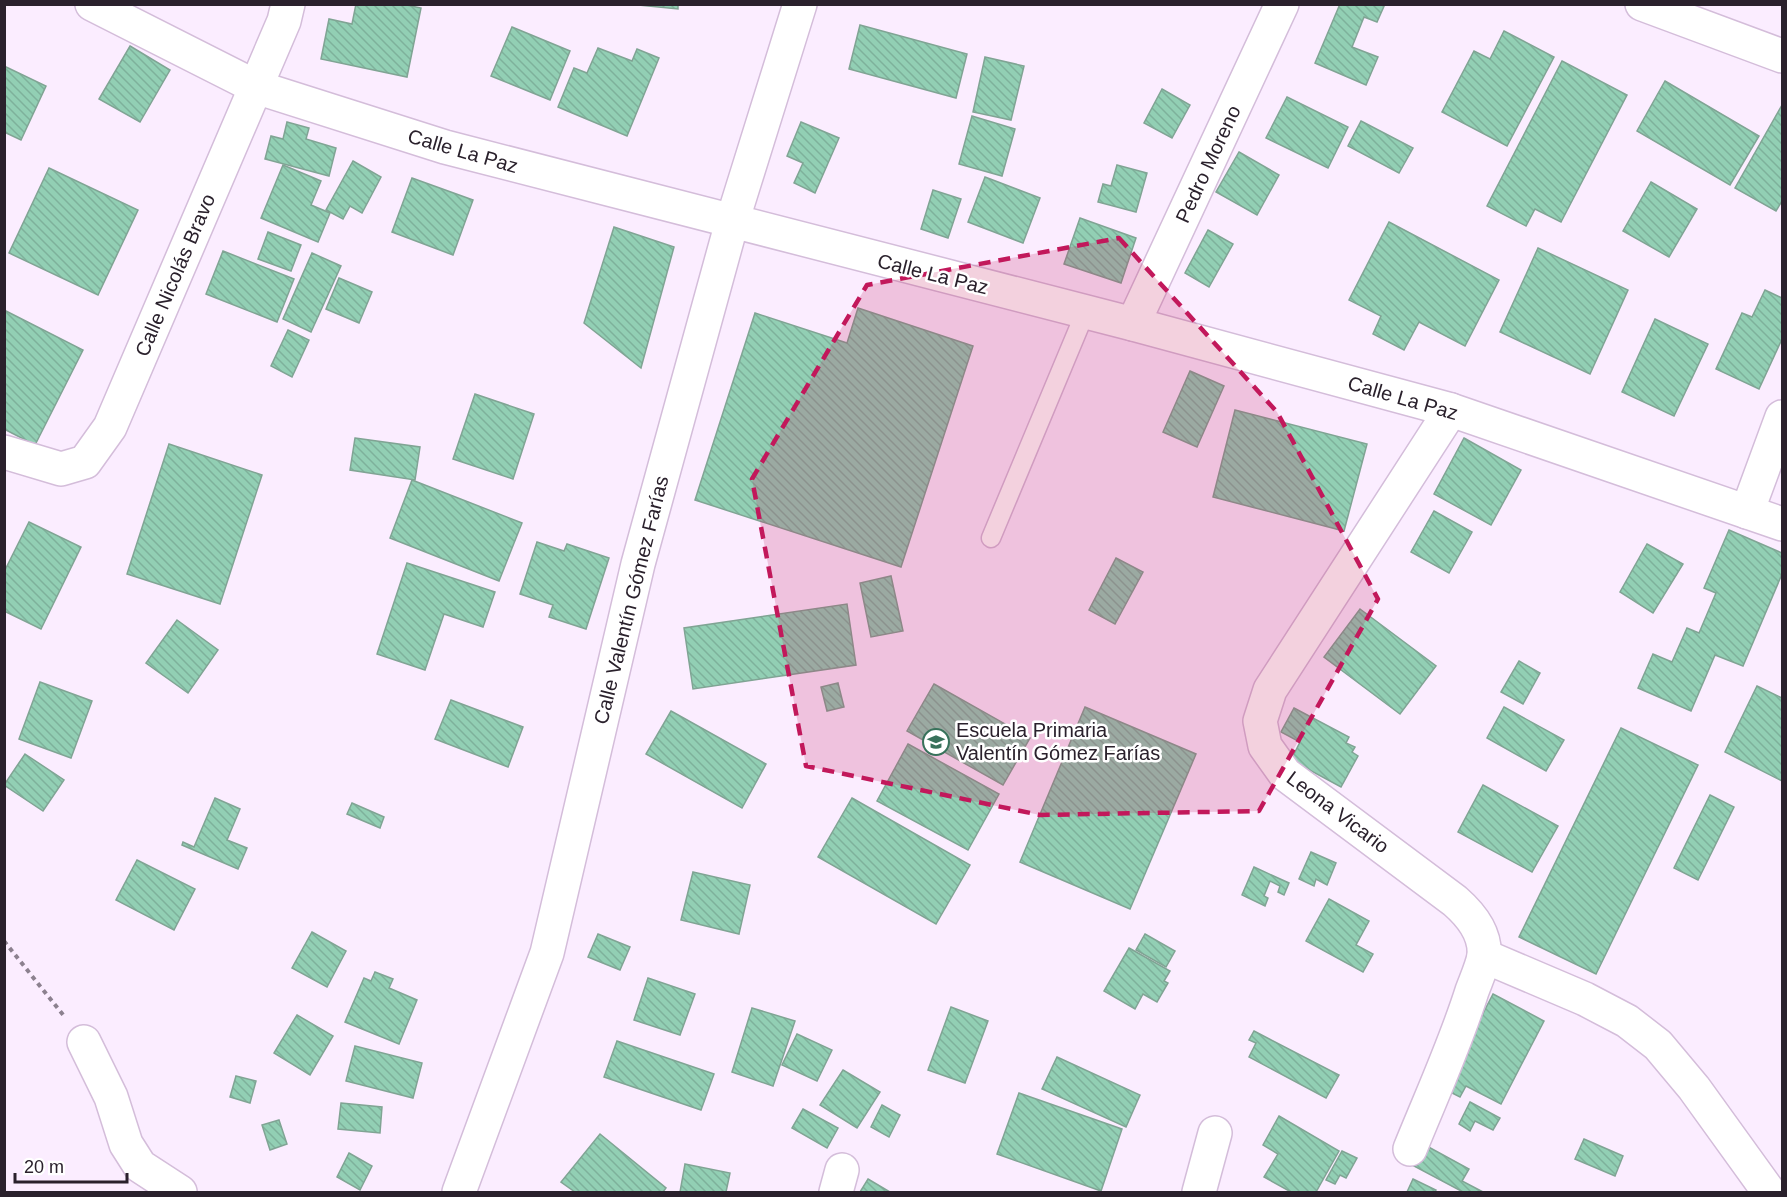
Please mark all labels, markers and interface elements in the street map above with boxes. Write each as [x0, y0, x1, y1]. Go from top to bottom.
street label: Pedro Moreno [1171, 102, 1245, 226]
street label: Calle La Paz [405, 125, 521, 177]
street label: Calle Nicolás Bravo [131, 190, 219, 360]
street label: Calle La Paz [875, 250, 991, 298]
street label: Calle La Paz [1345, 372, 1461, 424]
street label: Calle Valentín Gómez Farías [589, 473, 673, 727]
place label: Escuela Primaria Valentín Gómez Farías [956, 719, 1160, 764]
school or university icon: Escuela Primaria Valentín Gómez Farías [921, 727, 951, 757]
street label: Leona Vicario [1283, 767, 1393, 857]
scale bar [15, 1146, 128, 1184]
text: 20 m [24, 1157, 64, 1177]

